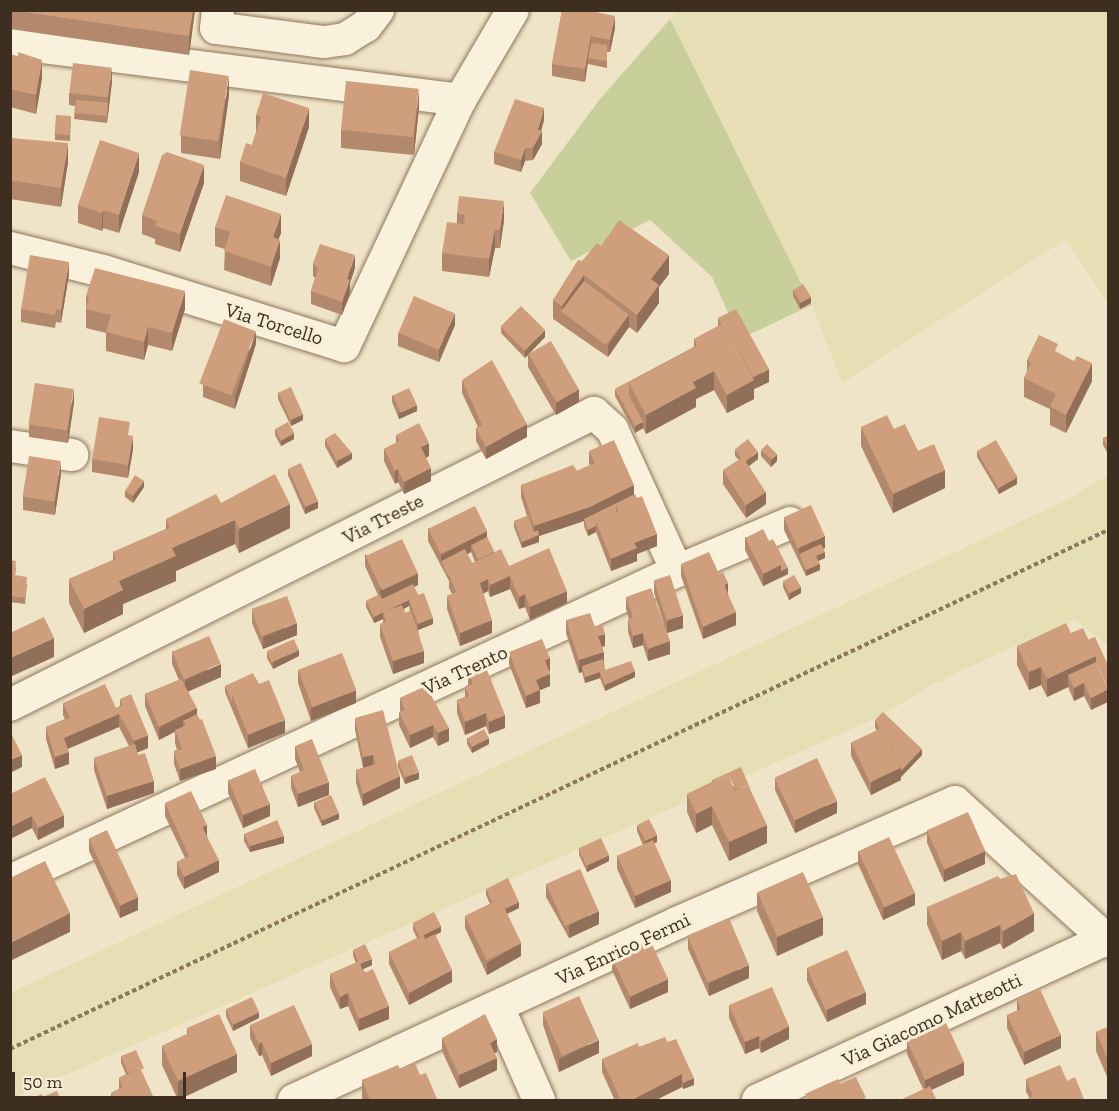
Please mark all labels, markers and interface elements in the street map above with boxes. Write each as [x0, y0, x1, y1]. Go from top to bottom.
street label: Via Torcello [222, 298, 326, 350]
street label: Via Treste [338, 488, 428, 550]
street label: Via Trento [419, 640, 511, 700]
street label: Via Enrico Fermi [552, 907, 694, 991]
street label: Via Giacomo Matteotti [839, 968, 1025, 1072]
scale bar [15, 1060, 189, 1098]
text: 50 m [23, 1071, 62, 1093]

